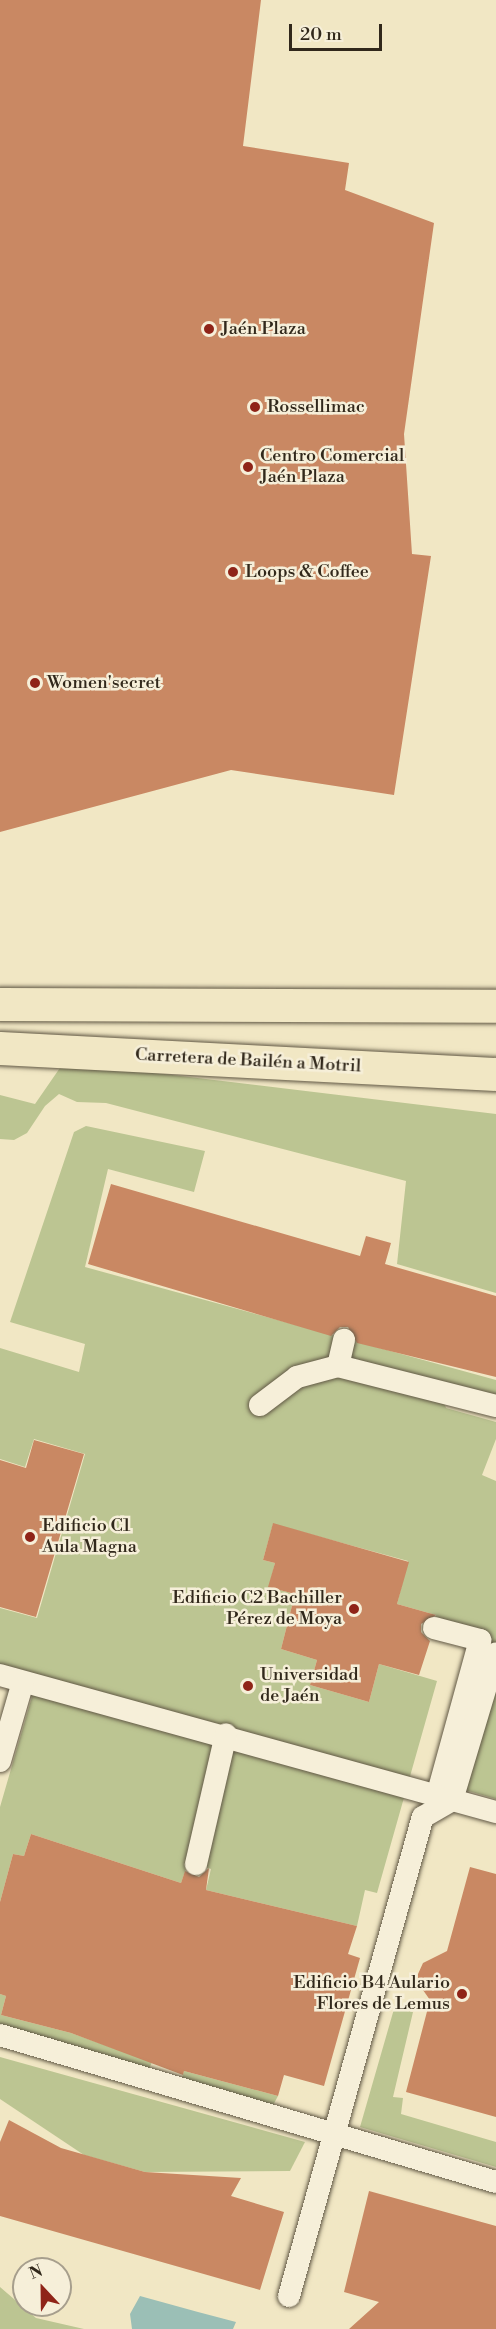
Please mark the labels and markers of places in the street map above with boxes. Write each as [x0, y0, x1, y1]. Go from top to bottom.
place label: Jaén Plaza [221, 318, 306, 340]
marker: Jaén Plaza [202, 322, 216, 336]
place label: Rossellimac [267, 396, 365, 418]
marker: Rossellimac [248, 400, 262, 414]
place label: Centro Comercial Jaén Plaza [260, 446, 404, 488]
marker: Centro Comercial Jaén Plaza [241, 460, 255, 474]
place label: Loops & Coffee [245, 561, 369, 583]
marker: Loops & Coffee [226, 565, 240, 579]
place label: Women'secret [47, 672, 161, 694]
marker: Women'secret [28, 676, 42, 690]
place label: Edificio C1 Aula Magna [42, 1516, 137, 1558]
marker: Edificio C1 Aula Magna [23, 1530, 37, 1544]
place label: Edificio C2 Bachiller Pérez de Moya [172, 1588, 342, 1630]
marker: Edificio C2 Bachiller Pérez de Moya [347, 1602, 361, 1616]
place label: Universidad de Jaén [260, 1665, 358, 1708]
marker: Universidad de Jaén [241, 1679, 255, 1693]
place label: Edificio B4 Aulario Flores de Lemus [293, 1973, 450, 2016]
marker: Edificio B4 Aulario Flores de Lemus [455, 1987, 469, 2001]

